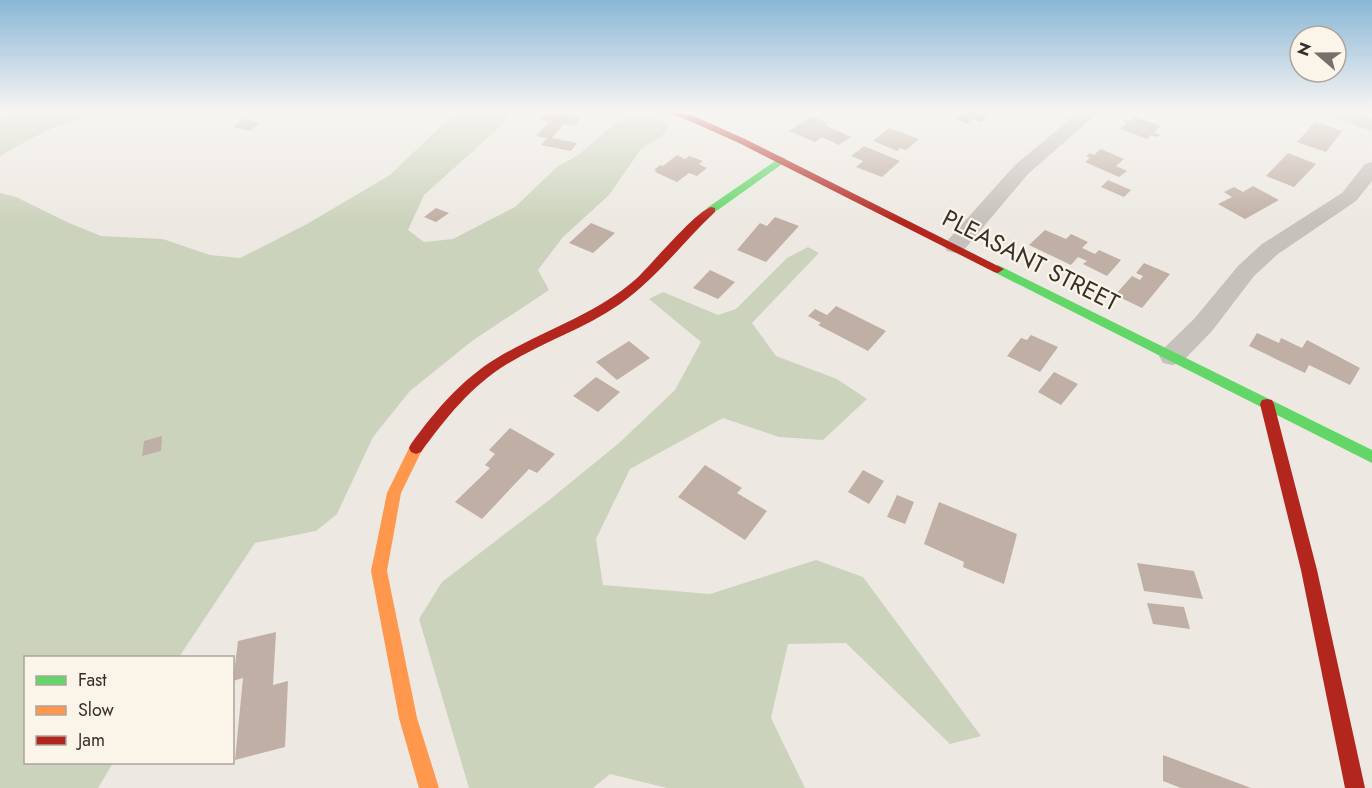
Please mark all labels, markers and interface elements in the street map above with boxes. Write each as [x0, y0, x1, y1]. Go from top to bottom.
north arrow [1288, 24, 1348, 84]
text: N [1291, 39, 1317, 59]
street label: PLEASANT STREET [937, 200, 1125, 320]
legend [24, 656, 234, 764]
text: Fast [78, 667, 107, 693]
text: Slow [78, 697, 115, 723]
text: Jam [76, 727, 105, 753]

